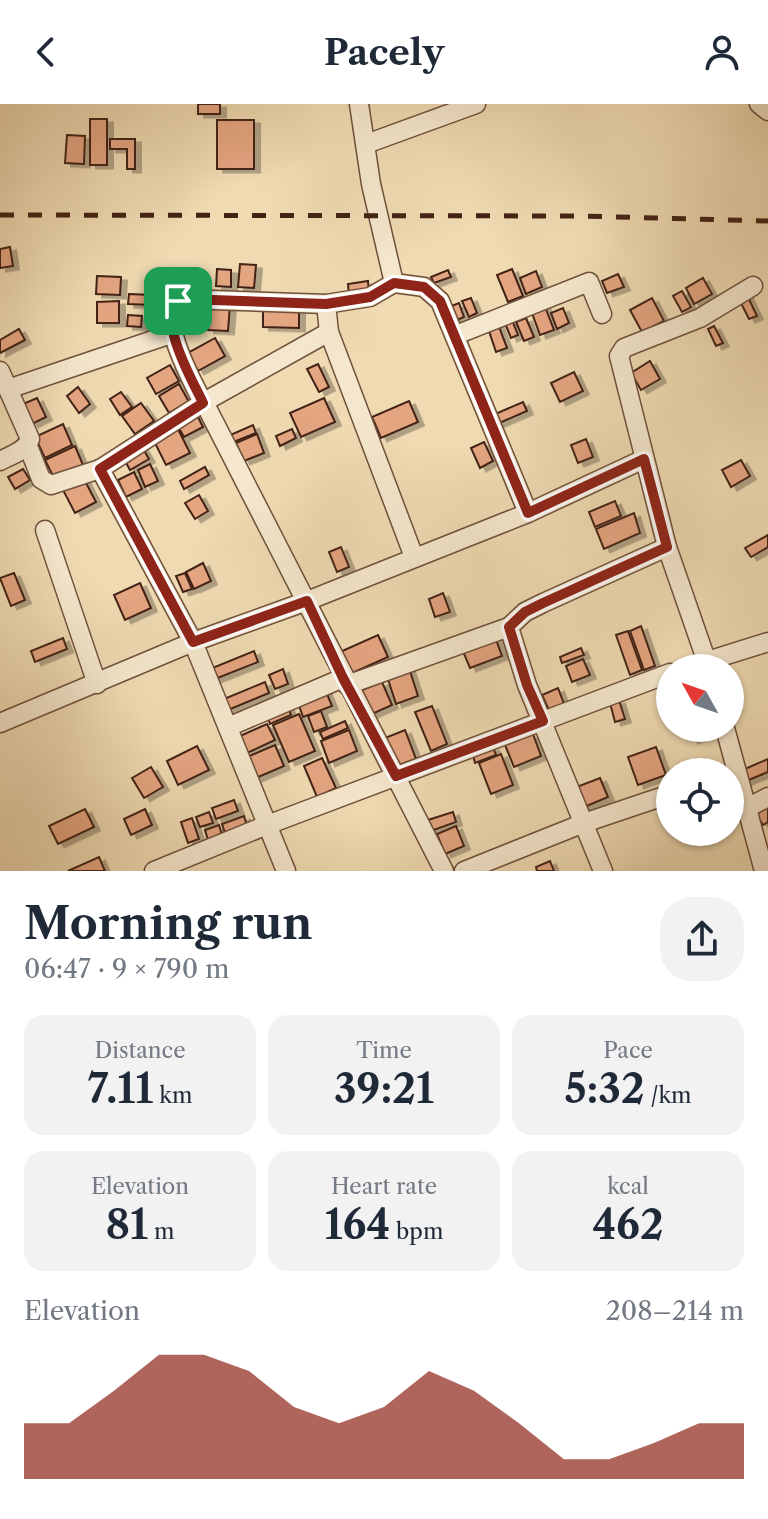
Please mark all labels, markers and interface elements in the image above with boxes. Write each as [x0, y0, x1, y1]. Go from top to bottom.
icon: back [24, 30, 68, 74]
text: Pacely [324, 30, 444, 74]
icon: person [700, 30, 744, 74]
pin [144, 267, 212, 335]
icon: arrive [156, 279, 200, 323]
north arrow [656, 654, 744, 742]
map controls [656, 654, 744, 846]
button: locate [656, 758, 744, 846]
text: Morning run [24, 896, 313, 950]
button: share [660, 897, 744, 981]
text: 06:47 · 9 × 790 m [24, 953, 229, 985]
text: Distance [94, 1037, 186, 1064]
text: Time [356, 1037, 412, 1064]
text: Pace [603, 1037, 653, 1064]
text: 7.11 [88, 1064, 153, 1113]
text: 39:21 [334, 1064, 434, 1113]
text: 5:32 [564, 1064, 645, 1113]
text: km [153, 1082, 192, 1109]
text: /km [645, 1082, 692, 1109]
text: Elevation [91, 1173, 189, 1200]
text: Heart rate [331, 1173, 437, 1200]
text: kcal [607, 1173, 649, 1200]
text: 81 [106, 1200, 148, 1249]
text: 164 [325, 1200, 390, 1249]
text: 462 [592, 1200, 664, 1249]
text: m [148, 1218, 174, 1245]
text: bpm [390, 1218, 443, 1245]
text: Elevation [24, 1295, 140, 1327]
text: 208–214 m [606, 1295, 744, 1327]

